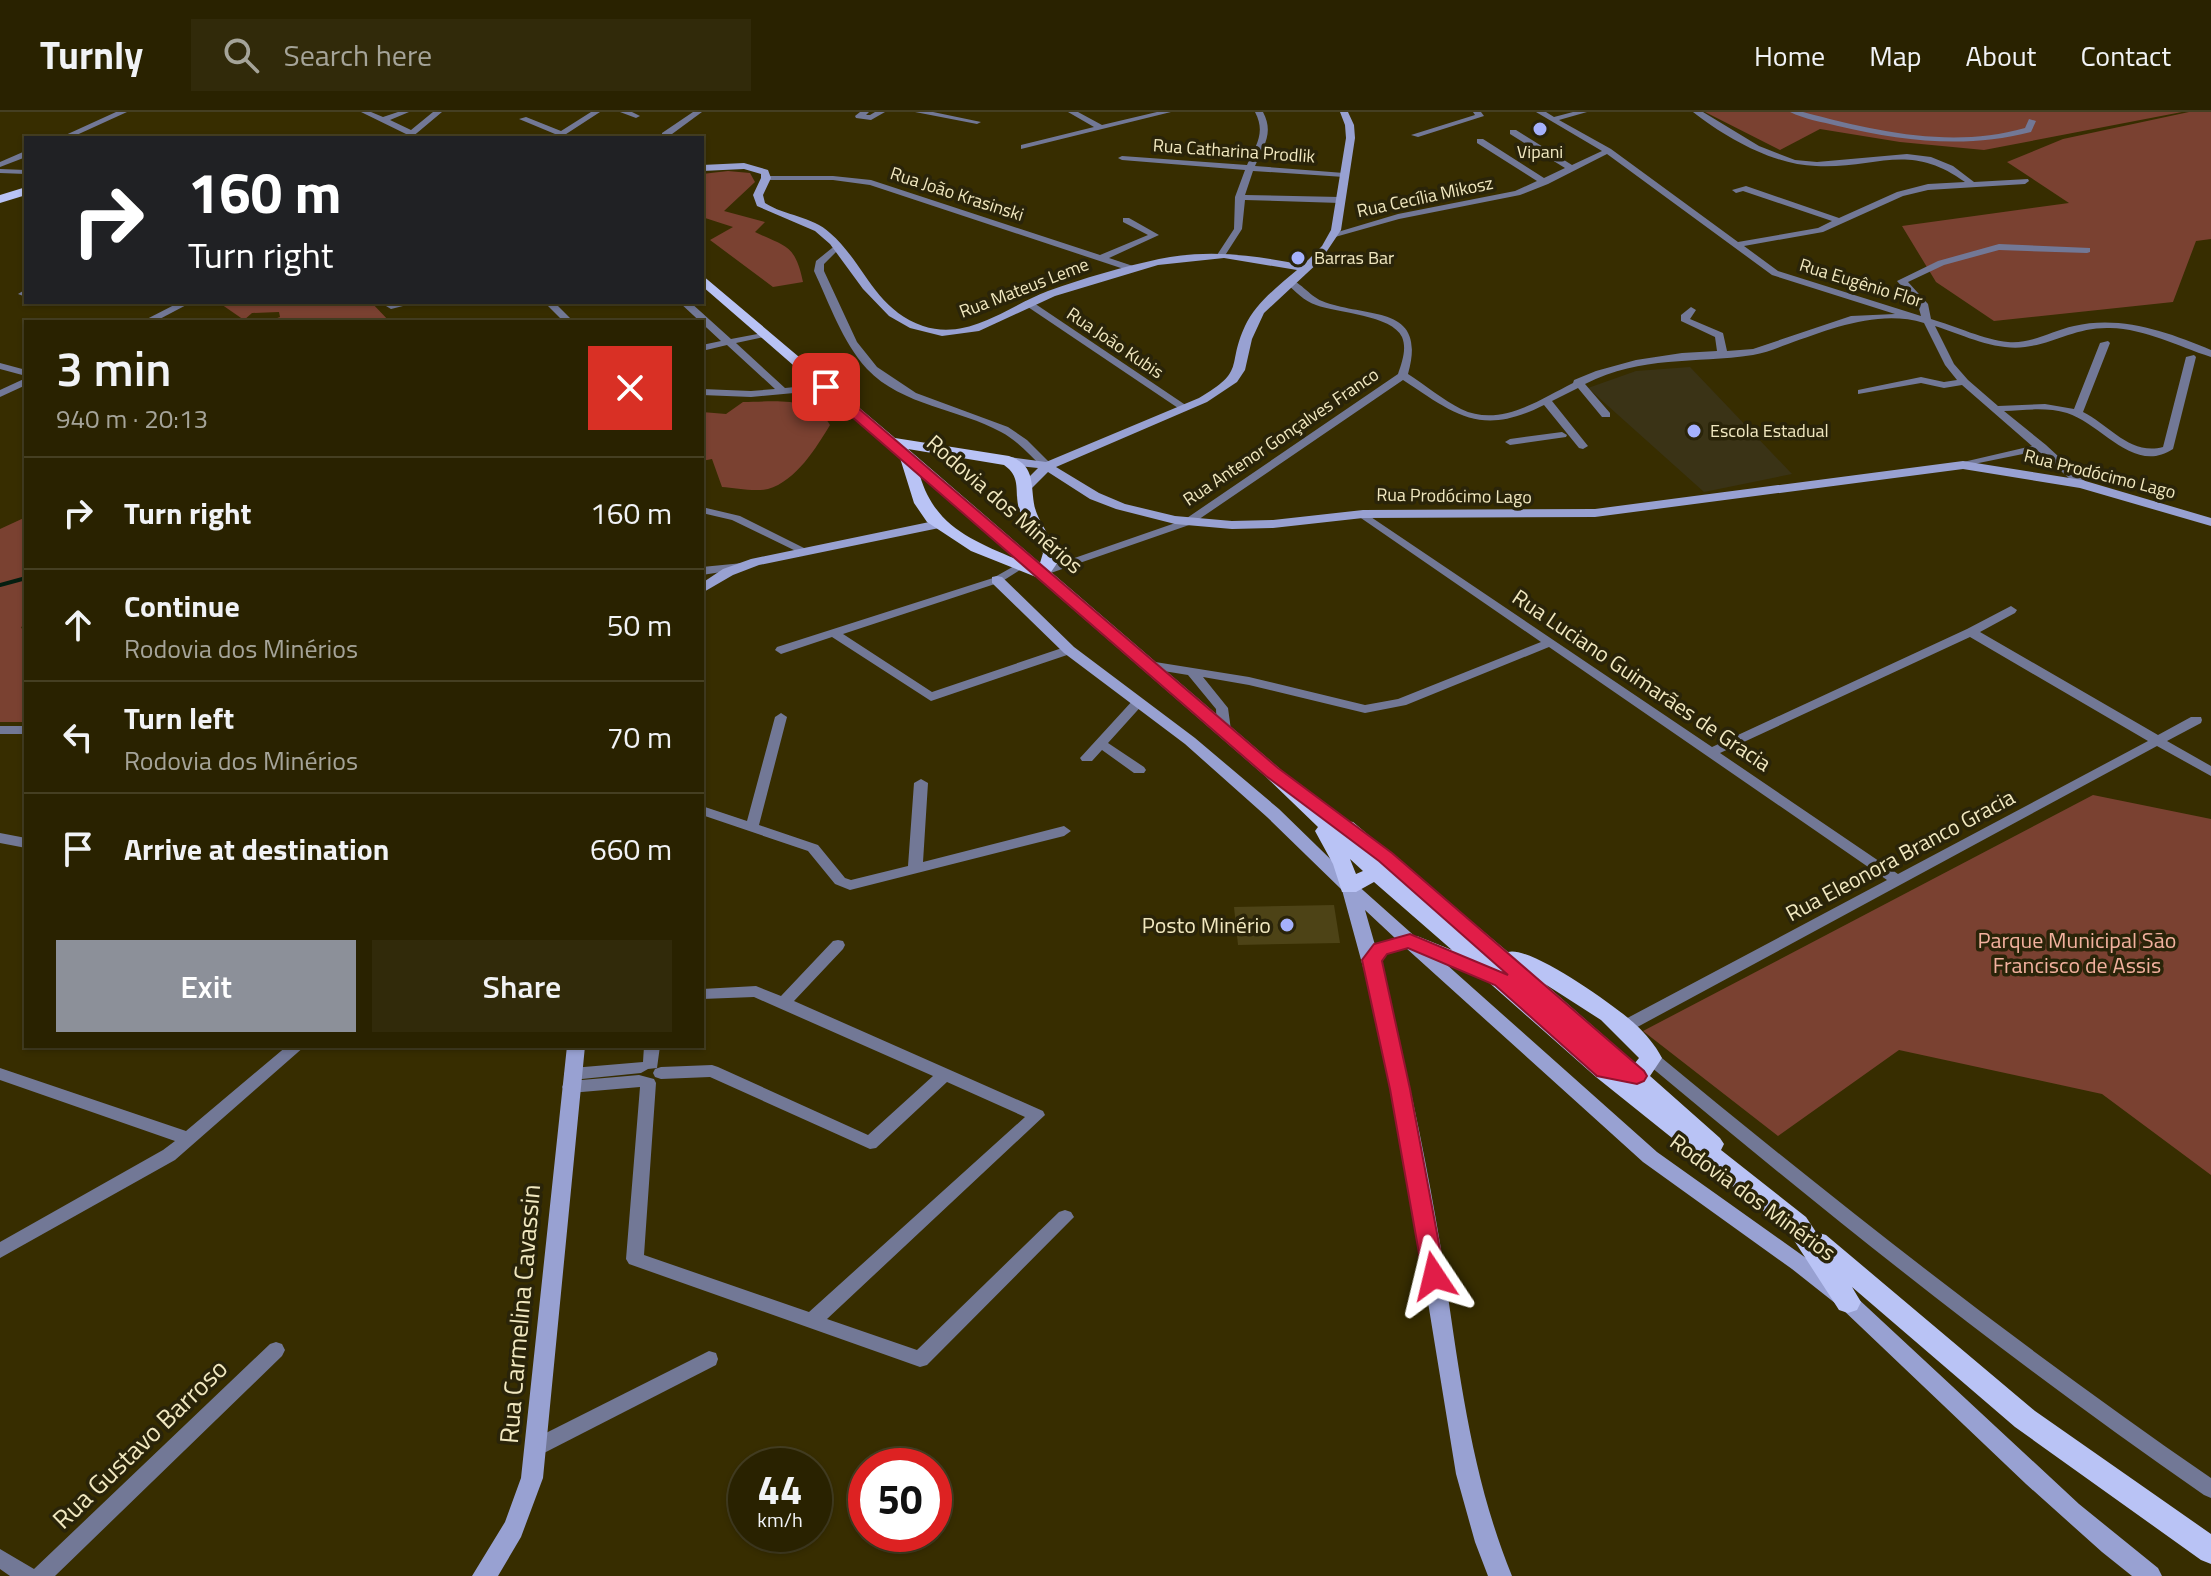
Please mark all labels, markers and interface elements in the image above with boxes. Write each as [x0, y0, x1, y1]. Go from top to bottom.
search box [191, 19, 751, 91]
text: Turnly [40, 26, 143, 84]
text: Search here [283, 32, 432, 78]
icon: search [219, 33, 263, 77]
text: Home [1754, 34, 1825, 77]
text: Map [1869, 34, 1922, 77]
text: About [1966, 34, 2036, 77]
text: Contact [2080, 34, 2171, 77]
marker: Vipani [1531, 120, 1549, 138]
street label: Rua Catharina Prodlik [1152, 131, 1316, 170]
place label: Vipani [1517, 138, 1563, 165]
text: 160 m [188, 150, 341, 235]
street label: Rua João Krasinski [887, 159, 1027, 228]
icon: right [56, 168, 160, 272]
street label: Rua Cecília Mikosz [1354, 169, 1496, 224]
text: Turn right [188, 227, 333, 282]
place label: Barras Bar [1314, 244, 1394, 271]
marker: Barras Bar [1289, 249, 1307, 267]
street label: Rua Mateus Leme [955, 250, 1092, 325]
street label: Rua Eugênio Flor [1796, 251, 1926, 314]
street label: Rua João Kubis [1061, 300, 1169, 385]
text: 3 min [56, 332, 171, 405]
button: close [588, 346, 672, 430]
pin [792, 353, 860, 421]
street label: Rua Antenor Gonçalves Franco [1177, 361, 1384, 512]
icon: arrive [804, 365, 848, 409]
text: 940 m · 20:13 [56, 399, 208, 438]
place label: Escola Estadual [1710, 417, 1829, 444]
marker: Escola Estadual [1685, 422, 1703, 440]
street label: Rodovia dos Minérios [919, 426, 1091, 582]
street label: Rua Prodócimo Lago [2021, 442, 2179, 505]
street label: Rua Prodócimo Lago [1376, 481, 1532, 510]
text: Turn right [124, 490, 252, 536]
text: 160 m [590, 490, 672, 536]
icon: right [56, 491, 100, 535]
street label: Rua Luciano Guimarães de Gracia [1506, 580, 1778, 780]
text: Continue [124, 583, 240, 629]
text: 50 m [607, 602, 672, 648]
icon: ahead [56, 603, 100, 647]
text: Rodovia dos Minérios [124, 629, 358, 668]
text: Turn left [124, 695, 234, 741]
text: 70 m [607, 714, 672, 760]
icon: left [56, 715, 100, 759]
text: Rodovia dos Minérios [124, 741, 358, 780]
street label: Rua Eleonora Branco Gracia [1779, 780, 2021, 930]
text: Arrive at destination [124, 826, 389, 872]
text: 660 m [590, 826, 672, 872]
icon: arrive [56, 827, 100, 871]
place label: Posto Minério [1142, 908, 1271, 942]
marker: Posto Minério [1278, 916, 1296, 934]
park label: Parque Municipal São Francisco de Assis [1978, 923, 2176, 982]
button: Exit [56, 940, 356, 1032]
button: Share [372, 940, 672, 1032]
street label: Rodovia dos Minérios [1663, 1125, 1843, 1269]
street label: Rua Carmelina Cavassin [489, 1183, 550, 1445]
position arrow [1392, 1234, 1476, 1318]
street label: Rua Gustavo Barroso [43, 1350, 236, 1538]
speed limit sign: 50 [848, 1448, 952, 1552]
text: 44 [758, 1459, 802, 1520]
text: km/h [757, 1504, 803, 1535]

